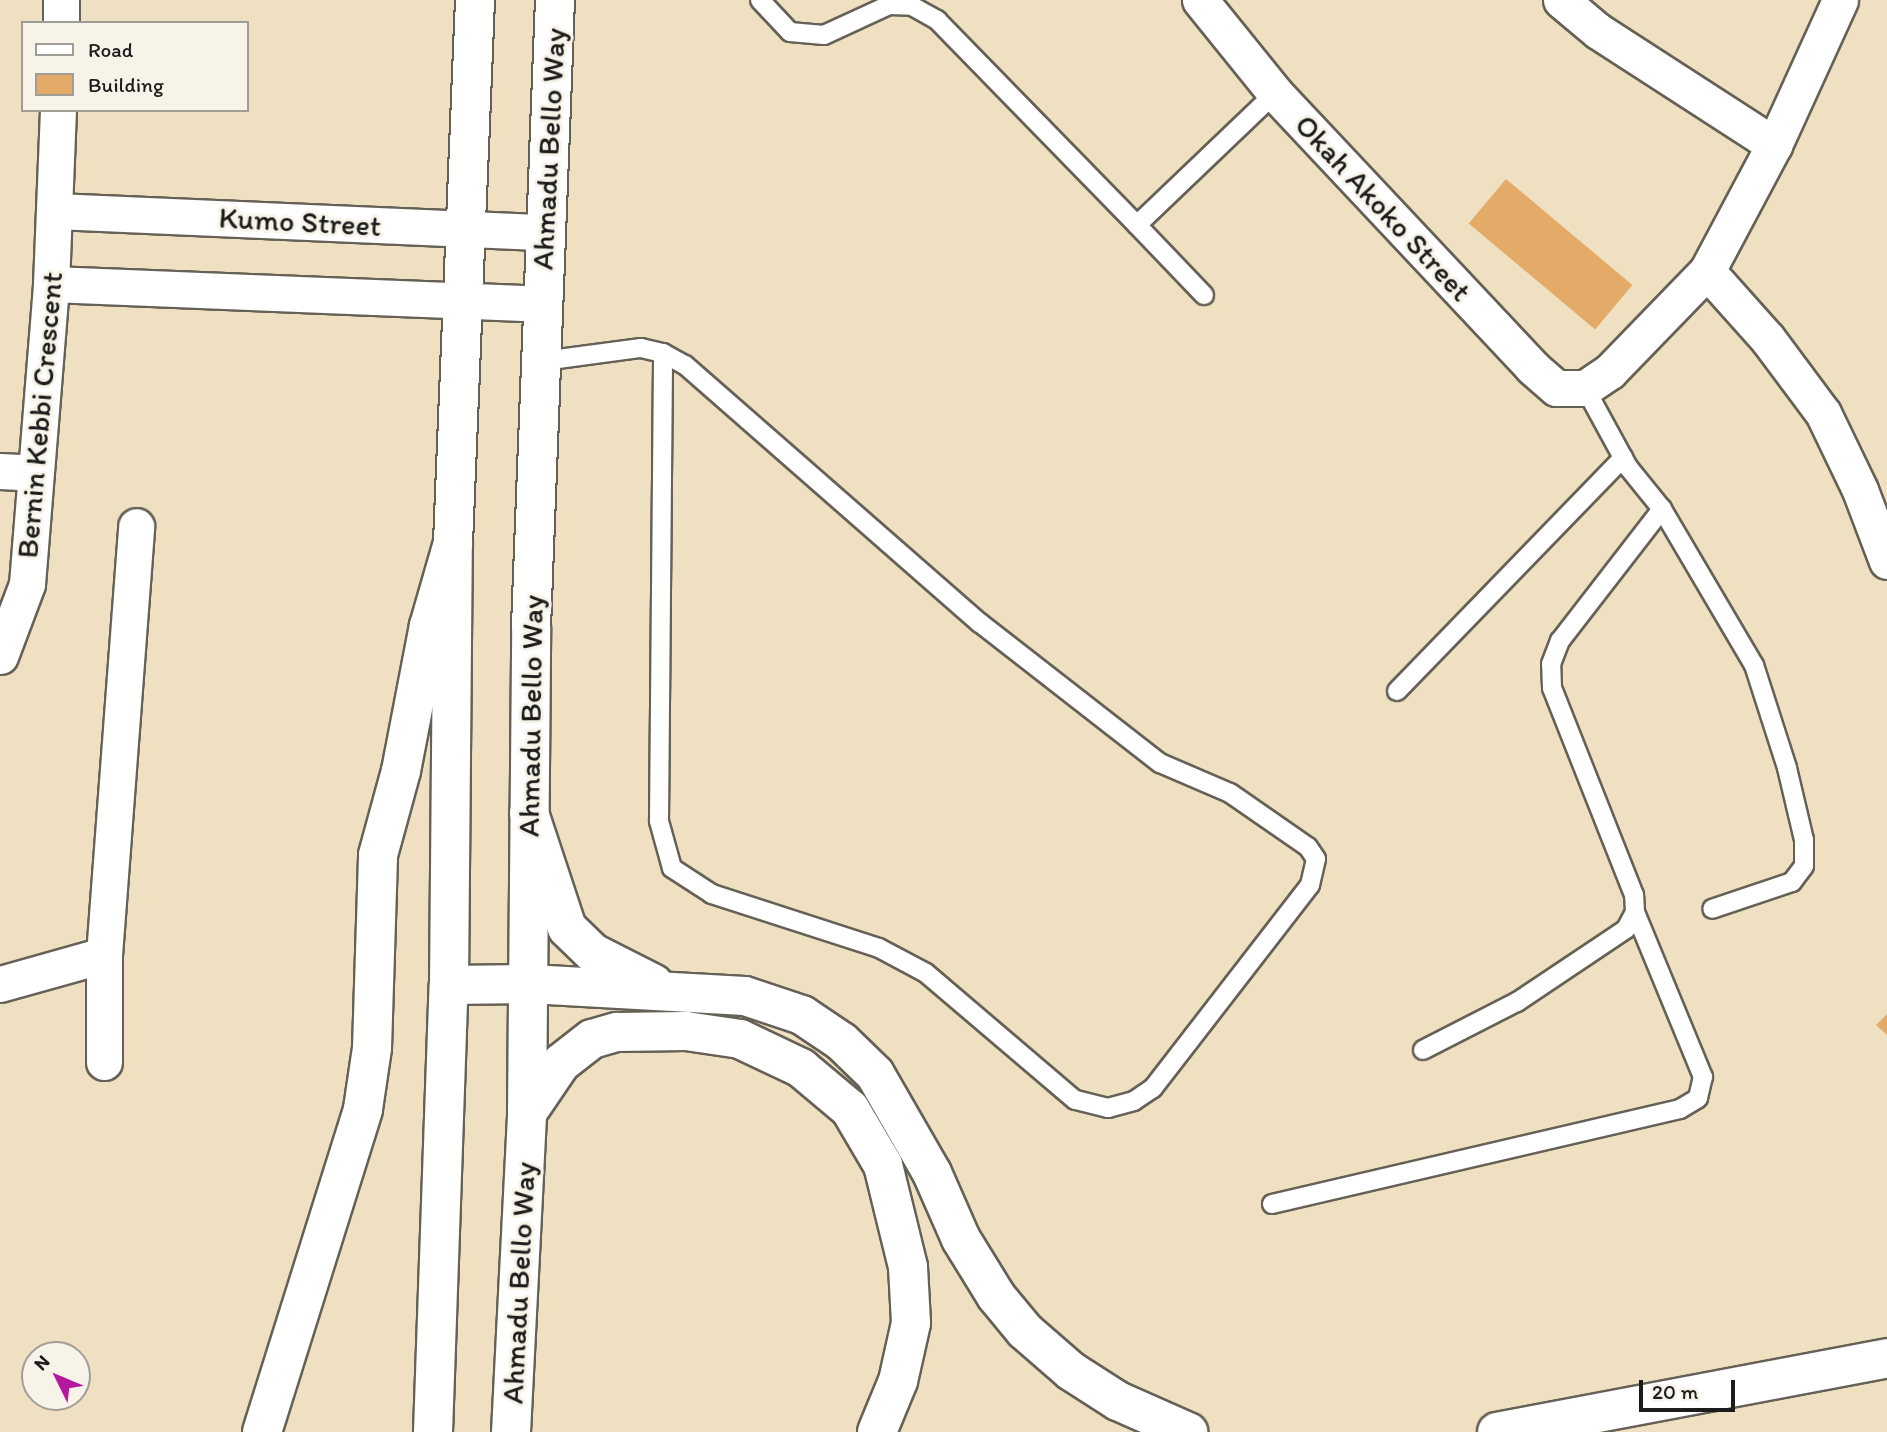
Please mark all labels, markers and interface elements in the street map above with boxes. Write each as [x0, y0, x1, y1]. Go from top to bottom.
legend [21, 21, 248, 112]
street label: Ahmadu Bello Way [525, 28, 573, 270]
text: Road [88, 37, 133, 62]
text: Building [88, 72, 164, 97]
street label: Okah Akoko Street [1288, 107, 1478, 309]
street label: Kumo Street [218, 200, 382, 244]
street label: Bernin Kebbi Crescent [10, 270, 70, 560]
street label: Ahmadu Bello Way [511, 595, 551, 837]
street label: Ahmadu Bello Way [495, 1162, 543, 1404]
north arrow [21, 1341, 91, 1411]
text: N [29, 1350, 55, 1375]
scale bar [1642, 1366, 1738, 1410]
text: 20 m [1652, 1379, 1698, 1404]

